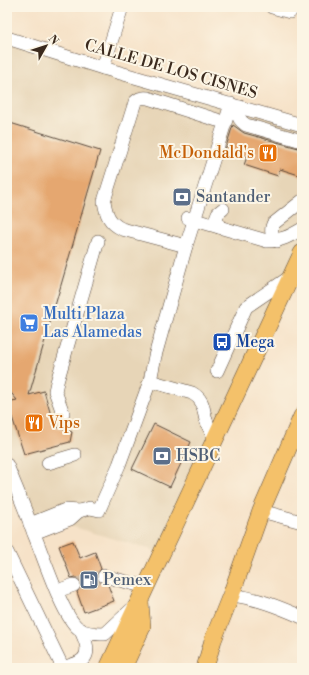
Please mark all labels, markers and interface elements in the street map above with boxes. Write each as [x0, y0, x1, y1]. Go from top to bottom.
north arrow [26, 26, 66, 66]
text: N [45, 33, 61, 48]
street label: CALLE DE LOS CISNES [82, 35, 260, 103]
restaurant icon: McDondald's [257, 142, 279, 164]
place label: McDondald's [159, 143, 254, 163]
bank icon: Santander [171, 186, 193, 208]
place label: Santander [196, 187, 271, 207]
place label: Multi Plaza Las Alamedas [43, 304, 142, 342]
supermarket icon: Multi Plaza Las Alamedas [18, 312, 40, 334]
bus stop icon: Mega [211, 331, 233, 353]
place label: Mega [236, 332, 276, 352]
restaurant icon: Vips [23, 412, 45, 434]
place label: Vips [47, 413, 80, 433]
bank icon: HSBC [151, 445, 173, 467]
place label: HSBC [176, 446, 220, 466]
fuel station icon: Pemex [78, 569, 100, 591]
place label: Pemex [103, 570, 152, 590]

